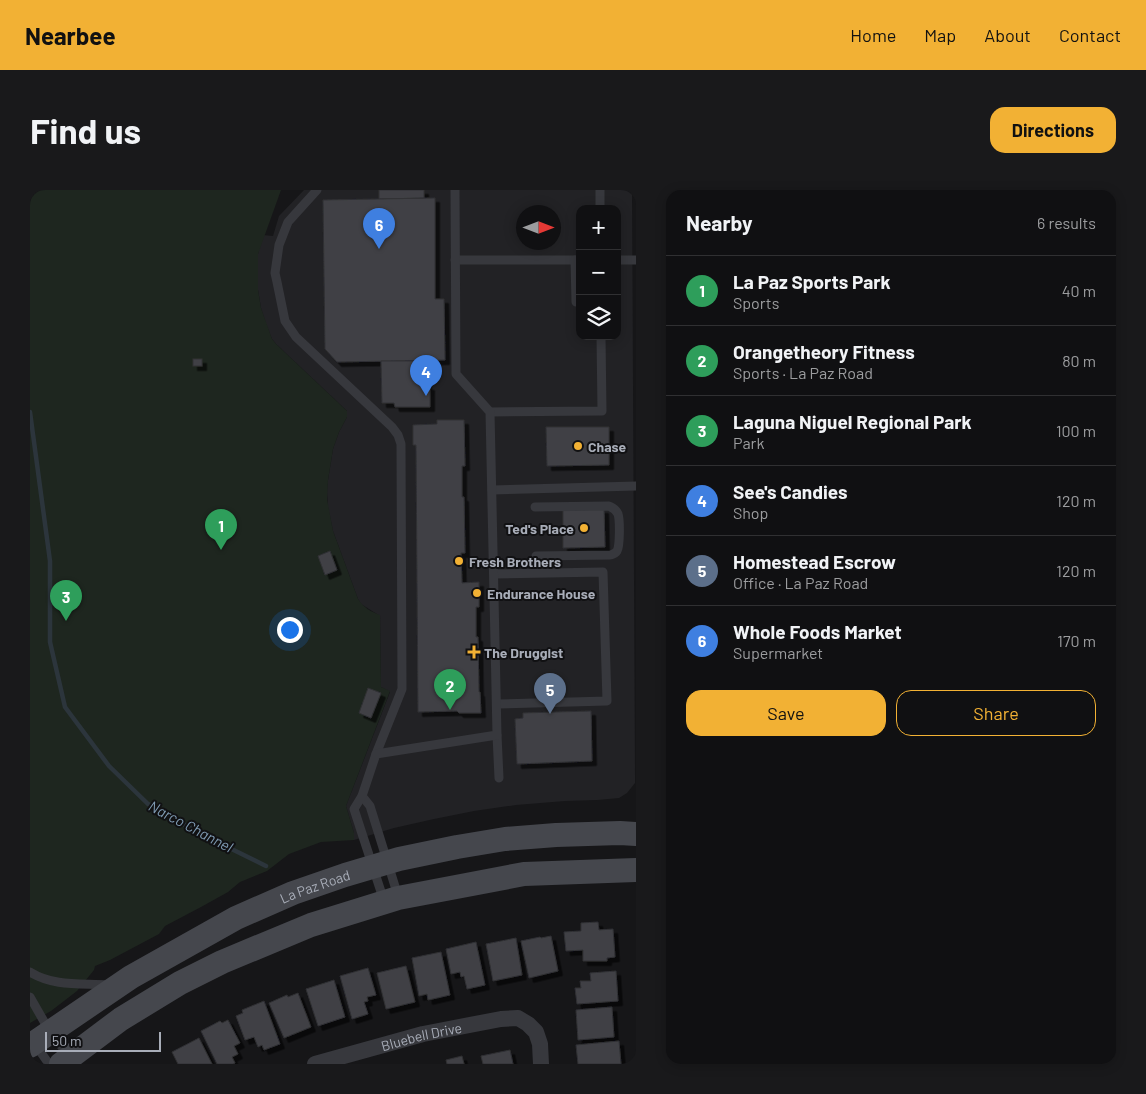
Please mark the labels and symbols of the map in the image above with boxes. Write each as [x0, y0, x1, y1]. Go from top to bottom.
north arrow [516, 205, 561, 250]
pin: 6 [363, 208, 395, 249]
pin: 4 [410, 355, 442, 396]
place label: Chase [588, 438, 627, 455]
marker: Chase [572, 440, 584, 452]
pin: 1 [205, 509, 237, 550]
place label: Ted's Place [505, 520, 574, 537]
marker: Ted's Place [578, 522, 590, 534]
place label: Fresh Brothers [469, 553, 561, 570]
marker: Fresh Brothers [453, 555, 465, 567]
pin: 3 [50, 580, 82, 621]
place label: Endurance House [487, 585, 596, 602]
marker: Endurance House [471, 587, 483, 599]
your location [277, 617, 303, 643]
place label: The Druggist [484, 644, 563, 661]
marker: The Druggist [468, 646, 480, 658]
pin: 2 [434, 669, 466, 710]
pin: 5 [534, 673, 566, 714]
water label: Narco Channel [146, 796, 237, 856]
street label: La Paz Road [277, 866, 352, 906]
street label: Bluebell Drive [379, 1018, 463, 1054]
scale bar [45, 1029, 161, 1052]

